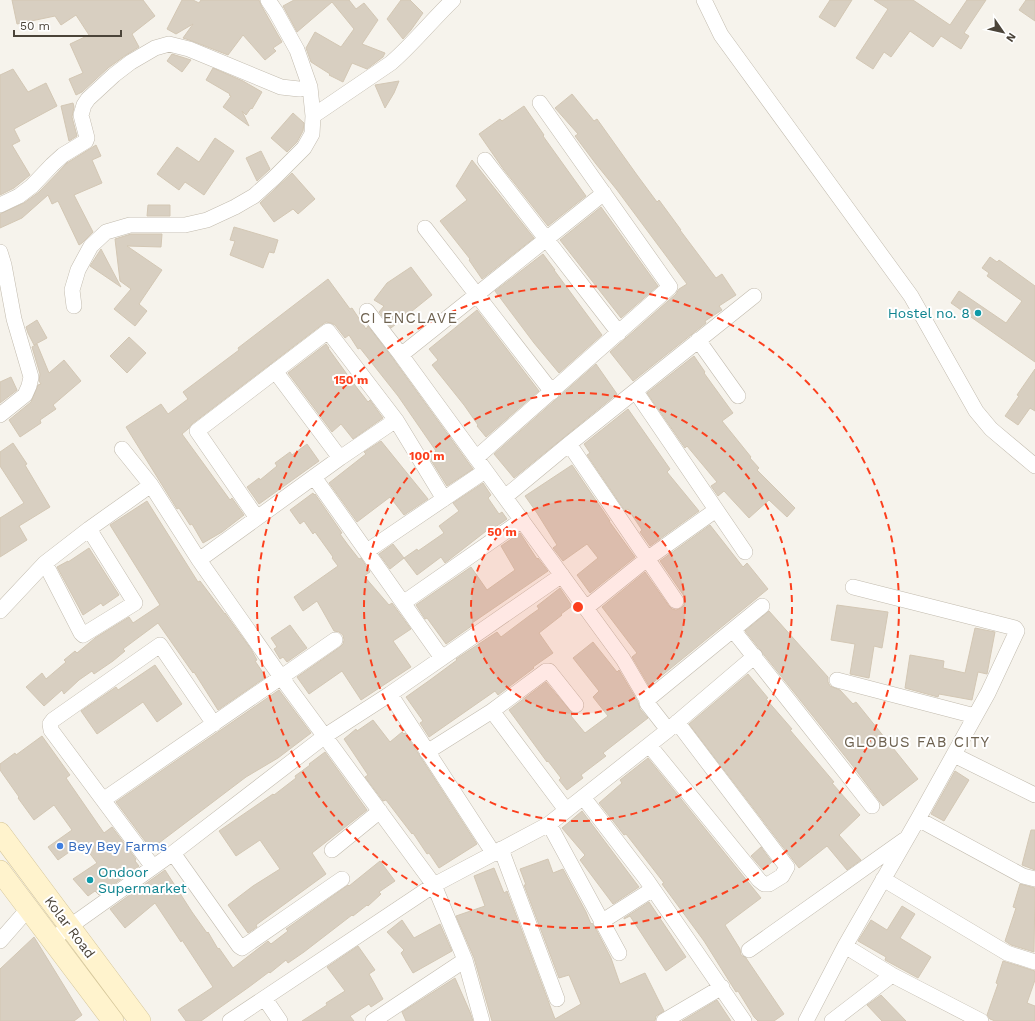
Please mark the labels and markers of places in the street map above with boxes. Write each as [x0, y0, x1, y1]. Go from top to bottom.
place label: Hostel no. 8 [888, 305, 970, 321]
marker: Hostel no. 8 [973, 308, 983, 318]
centre of rings [571, 600, 585, 614]
place label: Bey Bey Farms [68, 838, 167, 854]
marker: Bey Bey Farms [55, 841, 65, 851]
place label: Ondoor Supermarket [98, 864, 187, 896]
marker: Ondoor Supermarket [85, 875, 95, 885]

